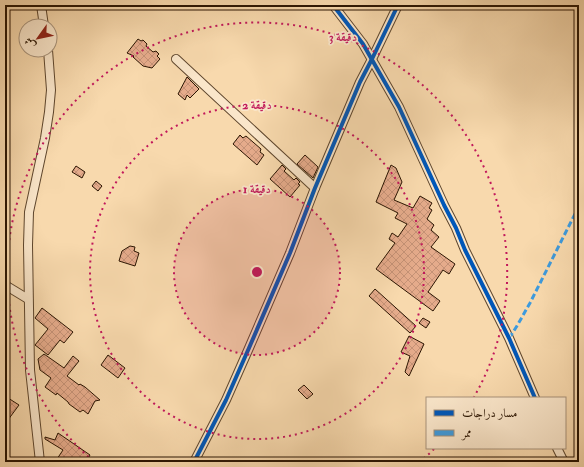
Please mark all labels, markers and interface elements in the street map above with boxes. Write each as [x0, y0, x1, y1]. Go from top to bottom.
north arrow [18, 18, 58, 58]
text: 3 دقيقة [329, 30, 357, 45]
text: ش [22, 35, 38, 51]
text: 2 دقيقة [242, 98, 272, 113]
text: 1 دقيقة [243, 182, 271, 197]
centre of rings [250, 265, 264, 279]
legend [426, 397, 566, 449]
text: مسار دراجات [462, 406, 517, 421]
text: ممر [460, 426, 472, 441]

